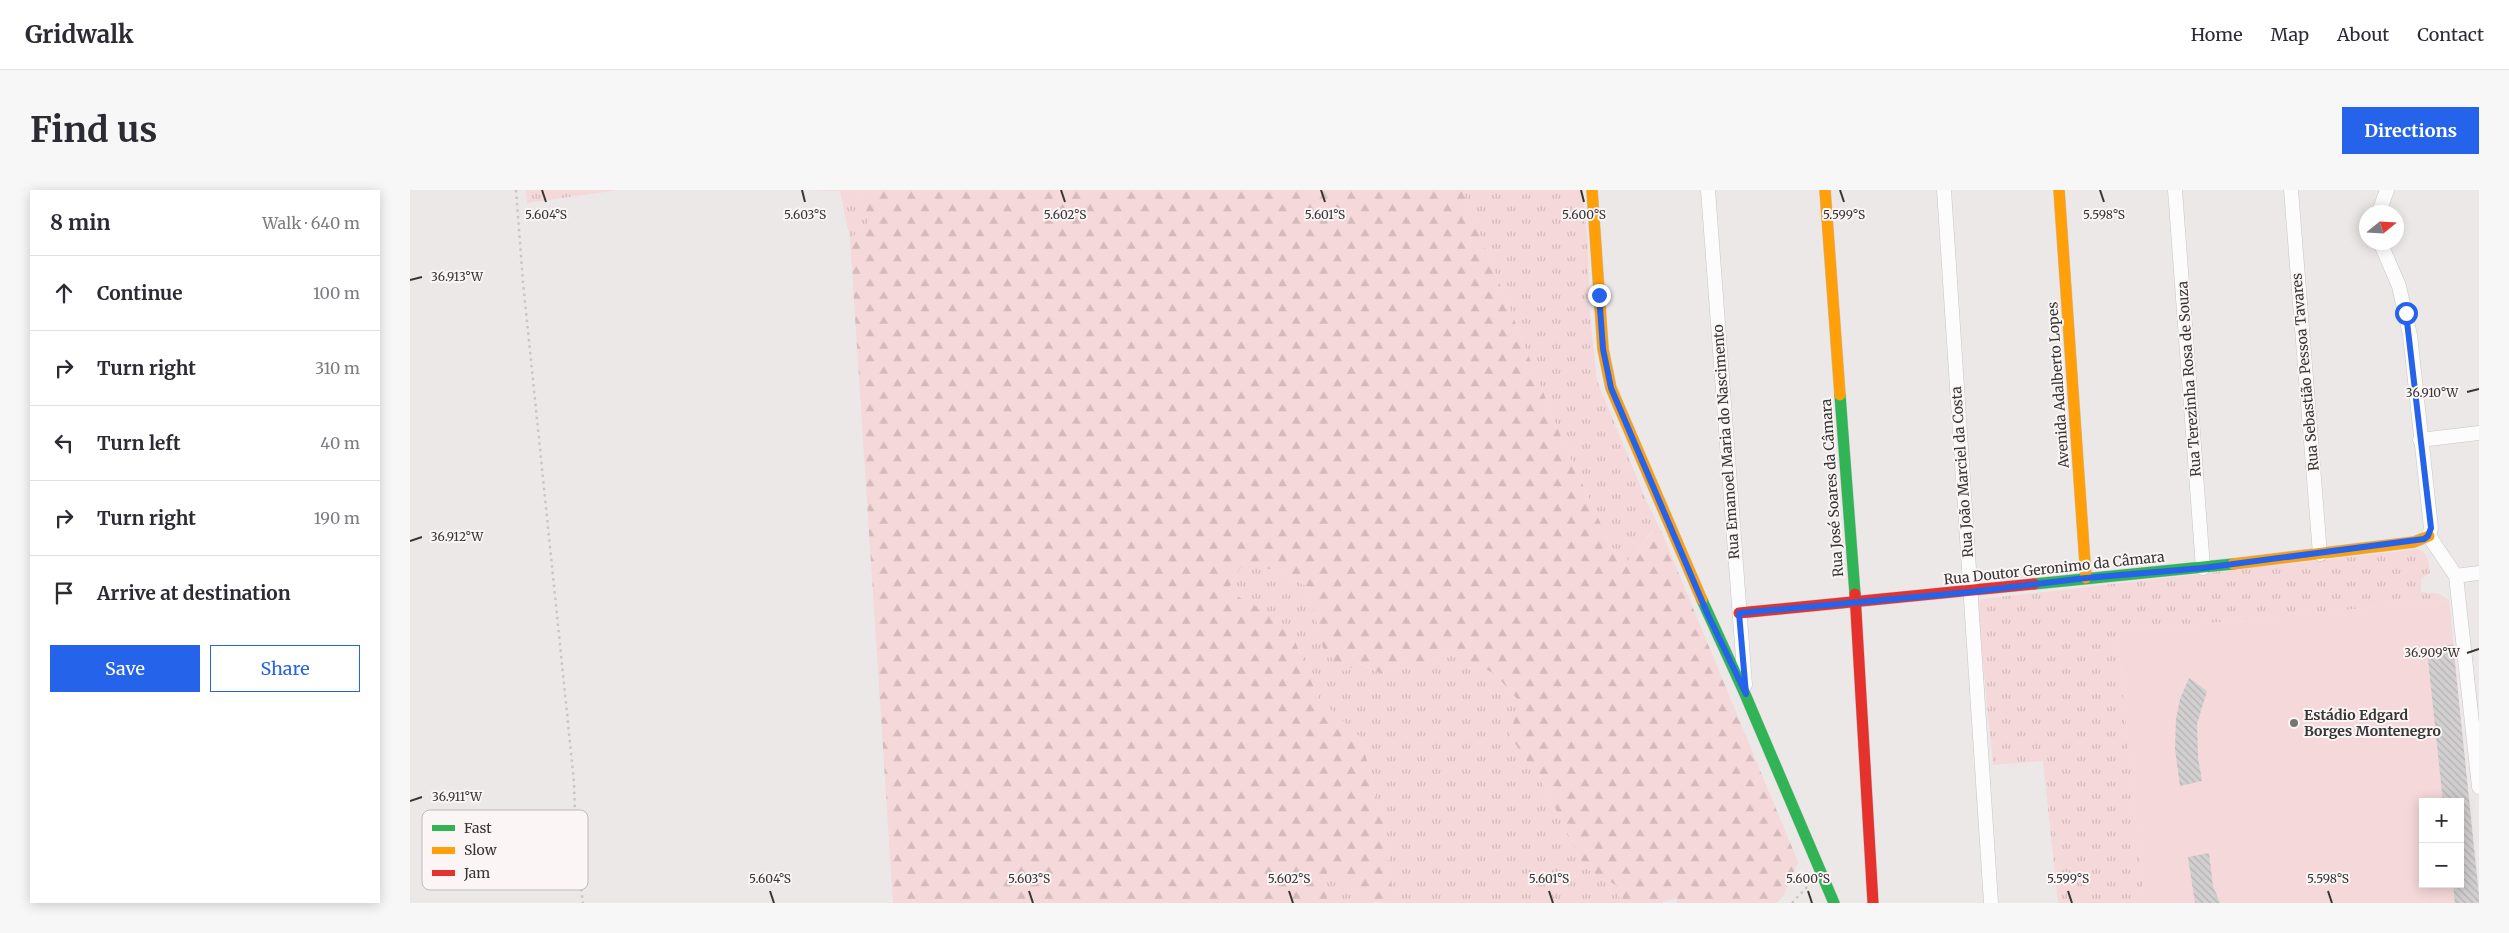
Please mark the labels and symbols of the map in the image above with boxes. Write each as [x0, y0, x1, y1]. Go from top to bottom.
north arrow [2359, 205, 2404, 250]
text: 5.604°S [525, 207, 567, 222]
text: 5.603°S [784, 207, 826, 222]
text: 5.602°S [1044, 207, 1086, 222]
text: 5.601°S [1305, 207, 1345, 222]
text: 5.600°S [1562, 207, 1606, 222]
text: 5.599°S [1823, 207, 1865, 222]
text: 5.598°S [2083, 207, 2125, 222]
text: 36.913°W [431, 269, 484, 284]
street label: Rua Sebastião Pessoa Tavares [2287, 272, 2323, 472]
street label: Rua Terezinha Rosa de Souza [2173, 280, 2205, 477]
route end [1588, 284, 1611, 307]
street label: Avenida Adalberto Lopes [2043, 301, 2073, 470]
route start [2395, 302, 2418, 325]
street label: Rua Emanoel Maria do Nascimento [1709, 324, 1743, 560]
street label: Rua João Marciel da Costa [1947, 385, 1977, 558]
text: 36.910°W [2406, 385, 2459, 400]
street label: Rua José Soares da Câmara [1817, 398, 1847, 578]
text: 36.912°W [431, 529, 484, 544]
street label: Rua Doutor Geronimo da Câmara [1943, 547, 2166, 589]
text: 36.909°W [2404, 645, 2461, 660]
place label: Estádio Edgard Borges Montenegro [2304, 706, 2441, 740]
marker: Estádio Edgard Borges Montenegro [2288, 717, 2300, 729]
text: 36.911°W [432, 789, 483, 804]
legend [422, 810, 588, 890]
text: Fast [464, 819, 492, 837]
text: Slow [464, 841, 497, 859]
text: Jam [463, 864, 490, 882]
text: 5.604°S [749, 871, 791, 886]
text: 5.603°S [1008, 871, 1050, 886]
text: 5.602°S [1268, 871, 1310, 886]
text: 5.601°S [1529, 871, 1569, 886]
text: 5.600°S [1786, 871, 1830, 886]
text: 5.599°S [2047, 871, 2089, 886]
text: 5.598°S [2307, 871, 2349, 886]

